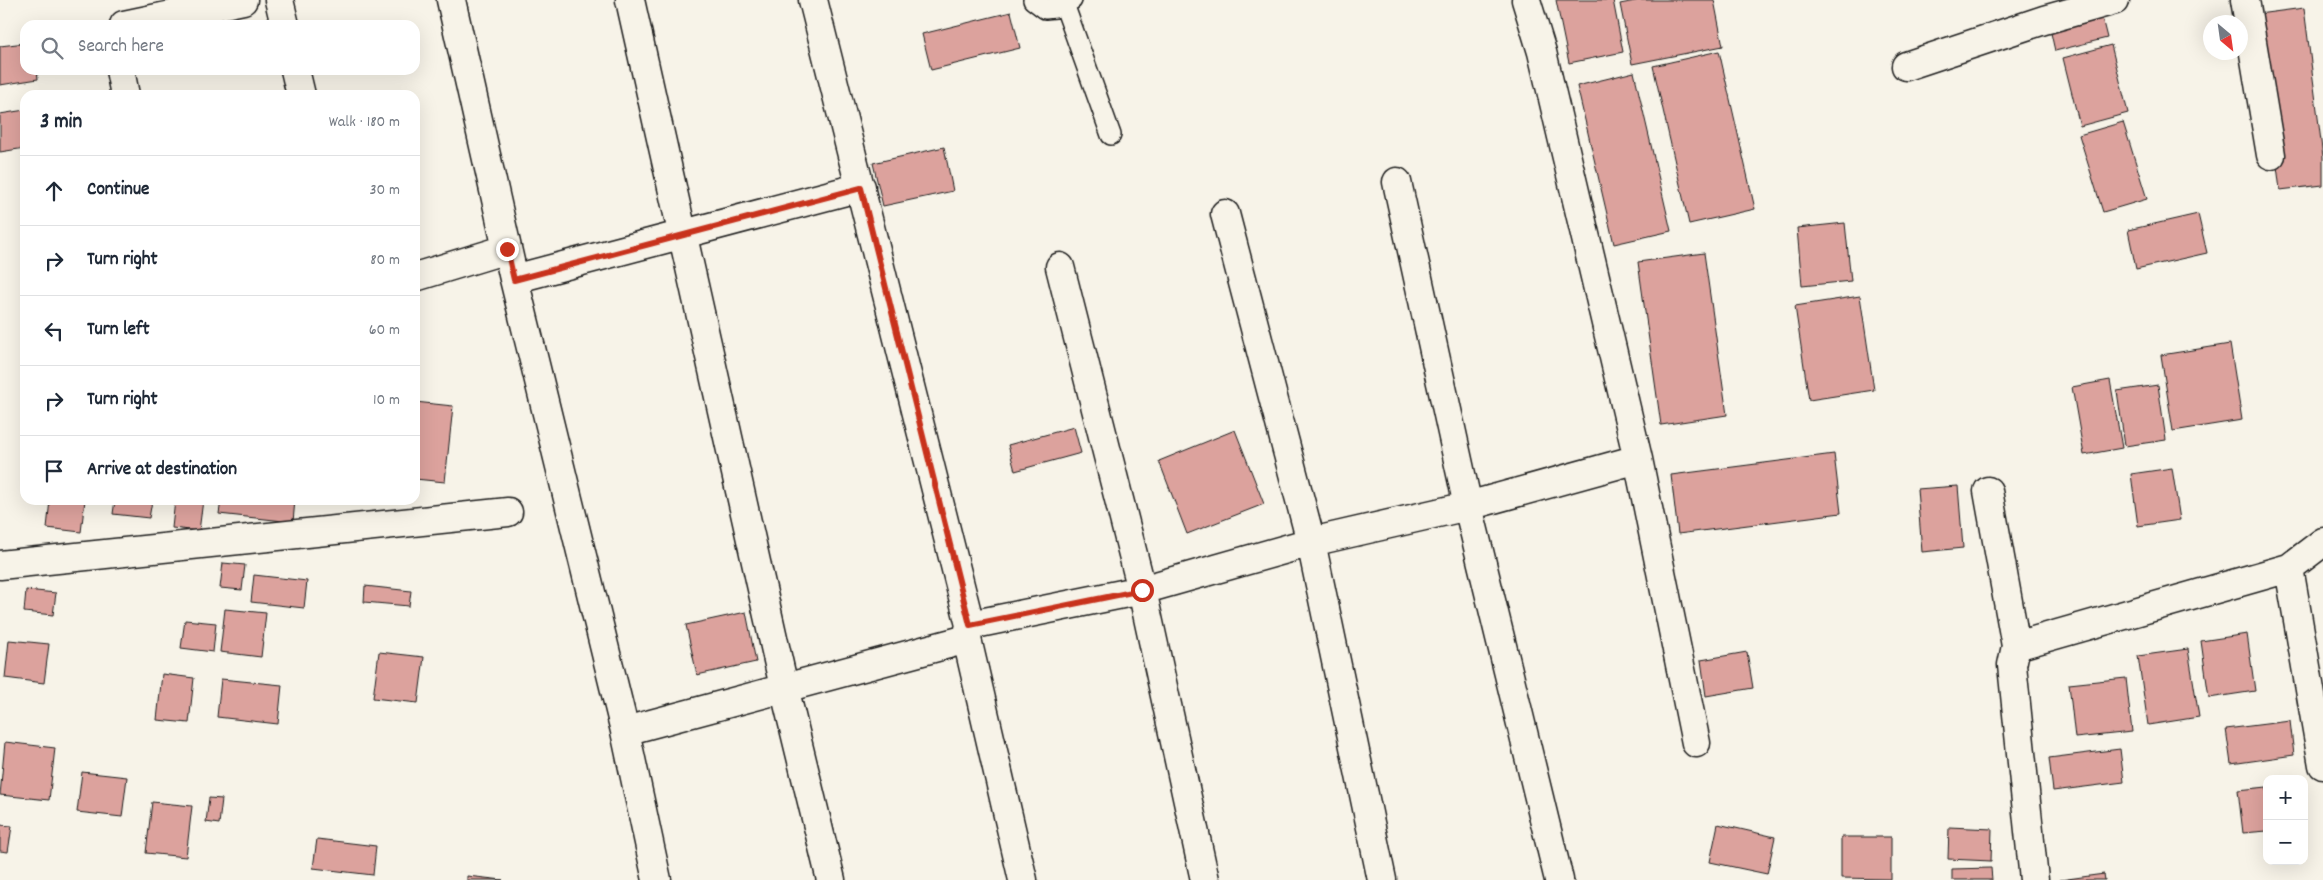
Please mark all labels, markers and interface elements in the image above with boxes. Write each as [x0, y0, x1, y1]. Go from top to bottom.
north arrow [2203, 15, 2248, 60]
search box [20, 20, 420, 75]
icon: search [38, 34, 66, 62]
text: Search here [78, 34, 164, 61]
text: 3 min [40, 108, 82, 138]
text: Walk · 180 m [329, 111, 400, 134]
icon: ahead [40, 177, 68, 205]
text: Continue [87, 177, 149, 204]
text: 30 m [370, 179, 400, 202]
route end [496, 238, 519, 261]
icon: right [40, 247, 68, 275]
text: Turn right [87, 247, 158, 274]
text: 80 m [370, 249, 400, 272]
icon: left [40, 317, 68, 345]
text: Turn left [87, 317, 150, 344]
text: 60 m [369, 319, 400, 342]
icon: right [40, 387, 68, 415]
text: Turn right [87, 387, 158, 414]
text: 10 m [373, 389, 400, 412]
icon: arrive [40, 457, 68, 485]
text: Arrive at destination [87, 457, 237, 484]
route start [1131, 579, 1154, 602]
map controls [2263, 775, 2308, 865]
button: + [2263, 775, 2308, 820]
button: − [2263, 820, 2308, 865]

